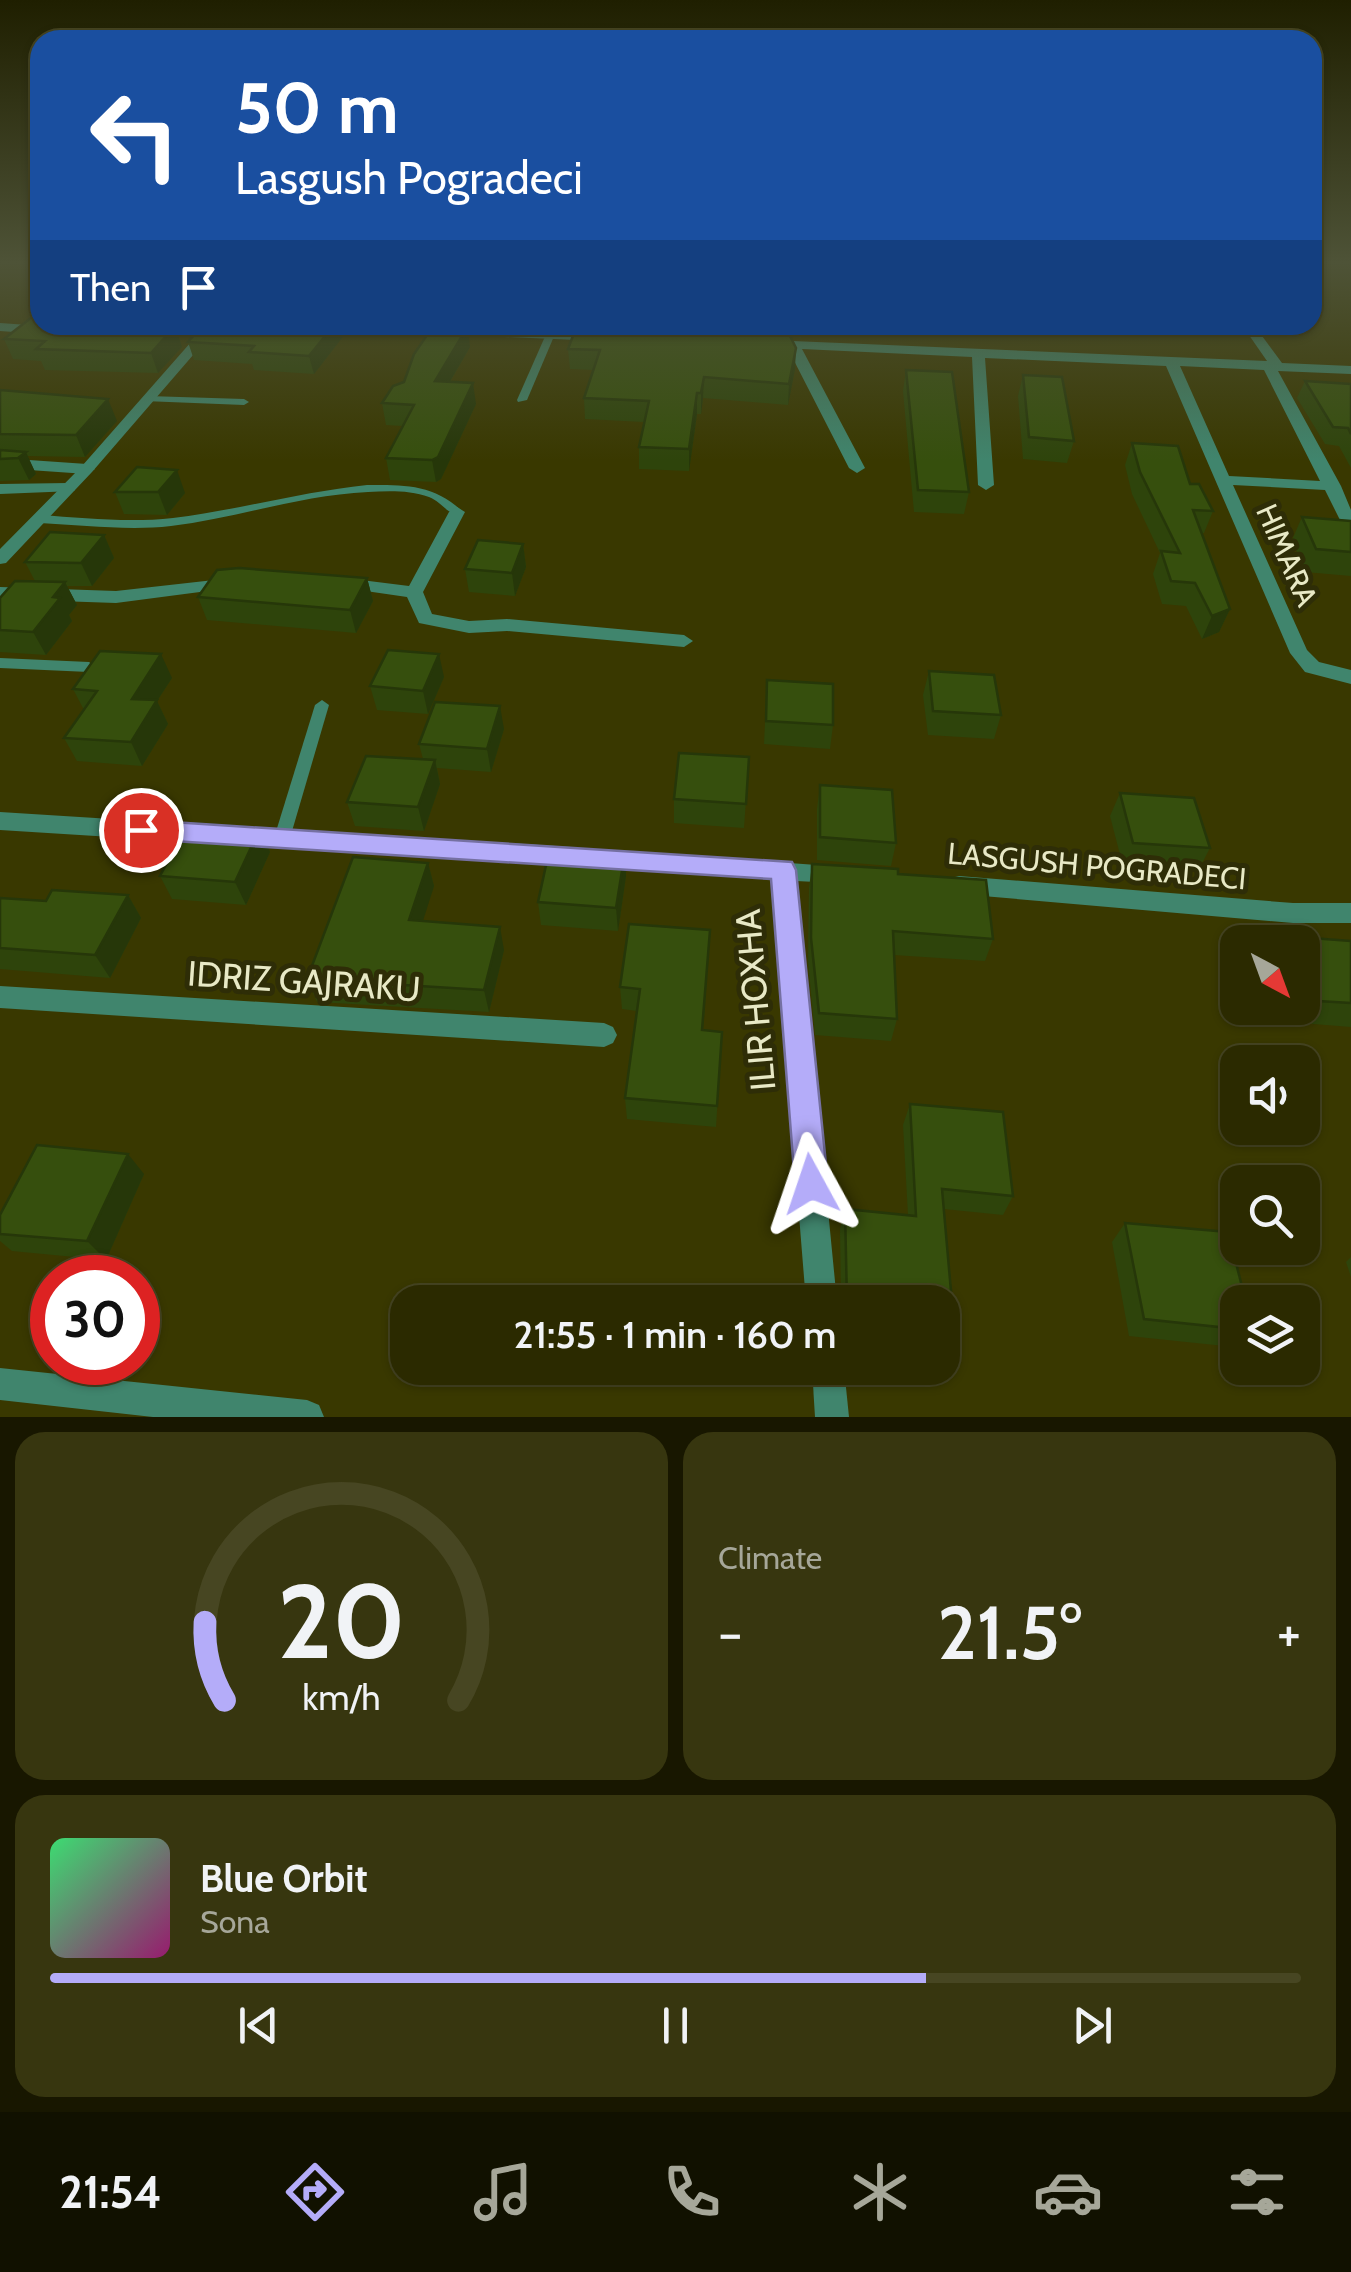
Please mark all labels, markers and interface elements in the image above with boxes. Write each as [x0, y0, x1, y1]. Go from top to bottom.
text: 50 m [235, 65, 399, 151]
icon: left [70, 70, 200, 200]
text: Lasgush Pogradeci [235, 151, 583, 205]
icon: arrive [171, 260, 226, 315]
text: Then [70, 264, 151, 311]
street label: HIMARA [1248, 498, 1326, 612]
pin [99, 788, 184, 873]
icon: arrive [114, 803, 169, 858]
street label: LASGUSH POGRADECI [946, 835, 1248, 897]
street label: ILIR HOXHA [726, 907, 784, 1093]
north arrow [1220, 925, 1320, 1025]
map controls [1220, 925, 1320, 1385]
street label: IDRIZ GAJRAKU [186, 951, 422, 1011]
button: sound [1220, 1045, 1320, 1145]
position arrow [759, 1132, 863, 1236]
button: search [1220, 1165, 1320, 1265]
speed limit sign: 30 [30, 1255, 160, 1385]
button: layers [1220, 1285, 1320, 1385]
text: 21:55 · 1 min · 160 m [514, 1311, 836, 1358]
text: Climate [718, 1538, 822, 1577]
text: 20 [277, 1558, 406, 1684]
text: 21.5° [937, 1587, 1082, 1678]
text: − [718, 1599, 742, 1666]
text: + [1277, 1599, 1301, 1666]
text: km/h [302, 1676, 381, 1719]
text: Blue Orbit [200, 1855, 368, 1902]
text: Sona [200, 1902, 270, 1941]
icon: previous [231, 1998, 286, 2053]
icon: pause [648, 1998, 703, 2053]
icon: next [1065, 1998, 1120, 2053]
icon: directions [280, 2157, 350, 2227]
icon: music [468, 2157, 538, 2227]
icon: phone [657, 2157, 727, 2227]
icon: climate [845, 2157, 915, 2227]
icon: car [1033, 2157, 1103, 2227]
icon: filters [1222, 2157, 1292, 2227]
text: 21:54 [59, 2165, 162, 2219]

